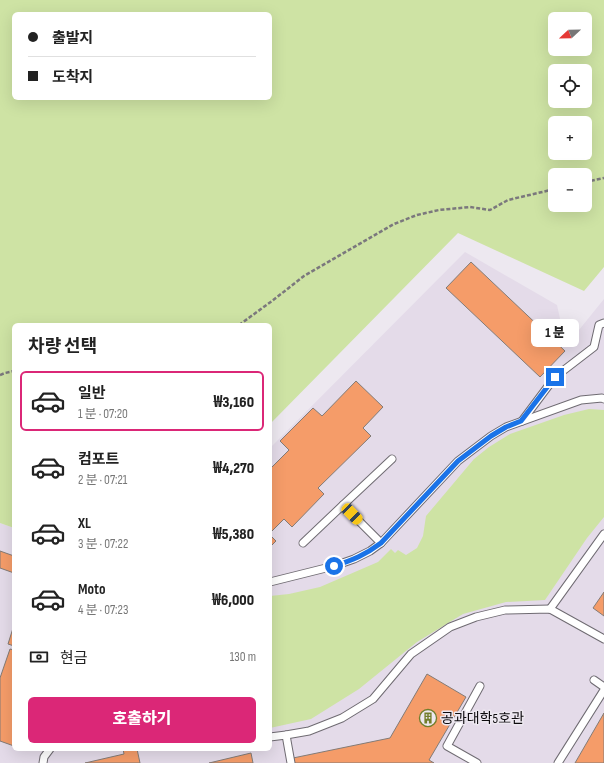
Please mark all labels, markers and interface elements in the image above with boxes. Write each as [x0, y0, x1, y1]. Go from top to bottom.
north arrow [548, 12, 592, 56]
map controls [548, 12, 592, 212]
text: 출발지 [52, 29, 93, 48]
button: locate [548, 64, 592, 108]
text: 도착지 [52, 68, 93, 87]
button: + [548, 116, 592, 160]
button: − [548, 168, 592, 212]
callout: 1 분 [531, 319, 579, 347]
text: 1 분 [545, 325, 565, 341]
text: 차량 선택 [28, 336, 97, 357]
route end [546, 368, 564, 386]
icon: car [30, 383, 66, 419]
text: 일반 [78, 384, 106, 403]
text: ₩3,160 [214, 393, 254, 412]
text: 1 분 · 07:20 [78, 406, 128, 422]
icon: car [30, 449, 66, 485]
text: 컴포트 [78, 450, 119, 469]
text: ₩4,270 [213, 459, 254, 478]
text: 2 분 · 07:21 [78, 472, 127, 488]
car [339, 501, 365, 527]
text: XL [78, 514, 91, 533]
icon: car [30, 515, 66, 551]
text: ₩5,380 [213, 525, 254, 544]
text: 3 분 · 07:22 [78, 536, 128, 552]
route start [325, 557, 343, 575]
text: Moto [78, 580, 105, 599]
icon: car [30, 581, 66, 617]
text: ₩6,000 [212, 591, 254, 610]
text: 4 분 · 07:23 [78, 602, 128, 618]
icon: cash [28, 646, 50, 668]
text: 현금 [60, 649, 88, 668]
text: 130 m [230, 649, 256, 665]
button: 호출하기 [28, 697, 256, 743]
building icon: 공과대학5호관 [418, 708, 438, 728]
place label: 공과대학5호관 [441, 710, 524, 727]

